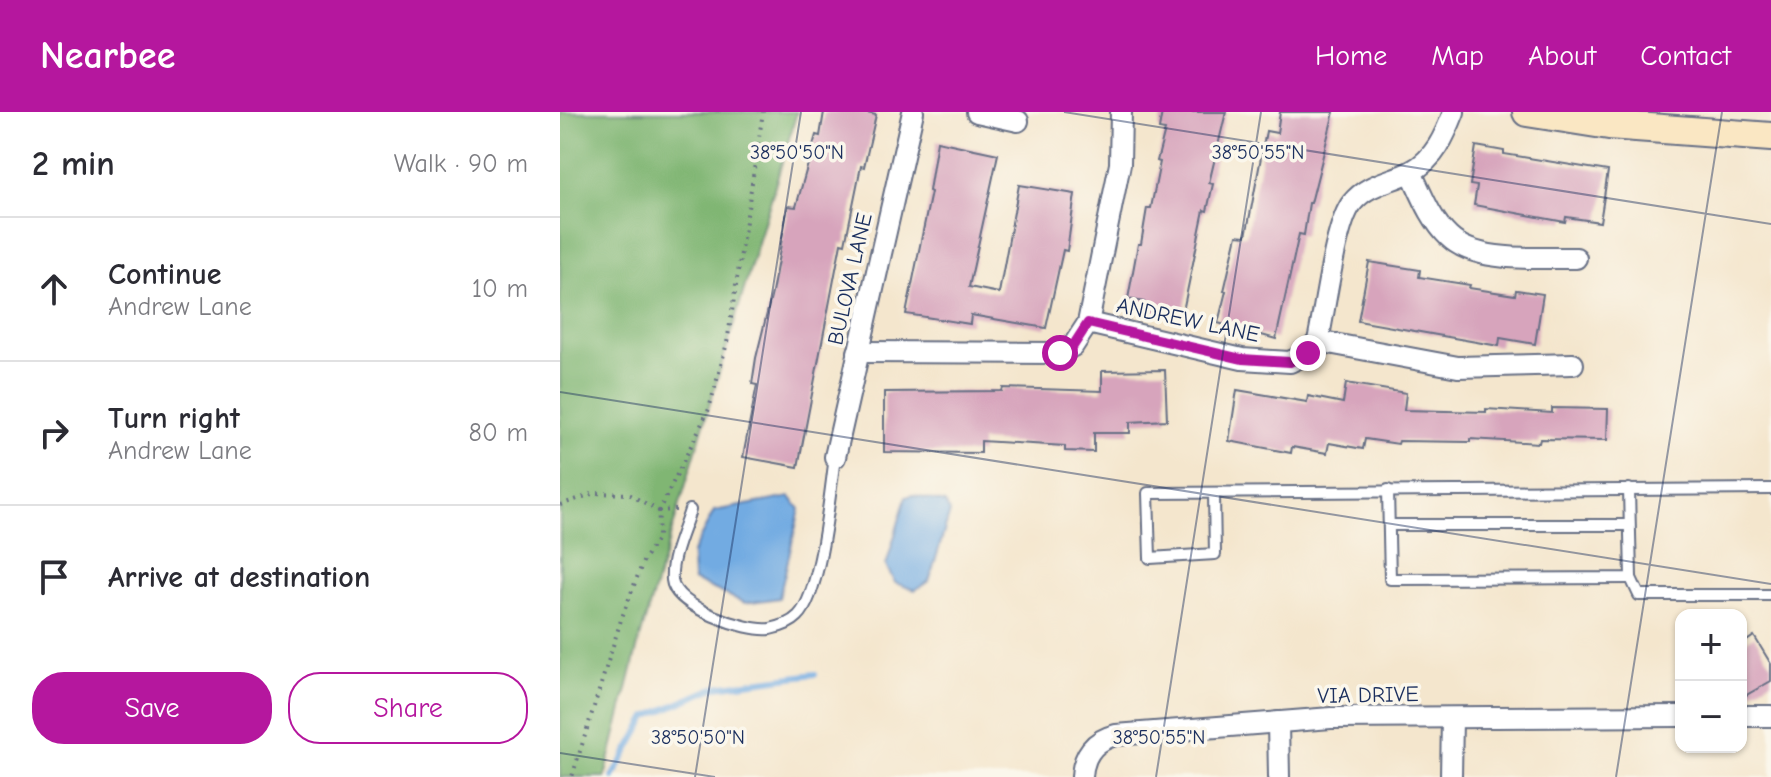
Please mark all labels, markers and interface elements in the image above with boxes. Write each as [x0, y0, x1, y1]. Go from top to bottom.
text: Nearbee [40, 34, 175, 78]
text: Home [1315, 40, 1387, 72]
text: Map [1431, 40, 1484, 72]
text: About [1528, 40, 1596, 72]
text: Contact [1640, 40, 1731, 72]
text: 38°50'50"N [750, 141, 844, 164]
text: 38°50'55"N [1212, 141, 1304, 164]
text: 2 min [32, 144, 115, 184]
text: Walk · 90 m [394, 149, 528, 179]
street label: BULOVA LANE [822, 210, 878, 348]
text: Continue [108, 257, 222, 292]
icon: ahead [32, 267, 76, 311]
text: 10 m [472, 274, 528, 304]
text: Andrew Lane [108, 292, 252, 322]
street label: ANDREW LANE [1114, 292, 1262, 348]
route start [1042, 335, 1078, 371]
route end [1290, 335, 1326, 371]
text: Turn right [108, 401, 240, 436]
icon: right [32, 411, 76, 455]
text: 80 m [469, 418, 528, 448]
text: Andrew Lane [108, 436, 252, 466]
icon: arrive [32, 555, 76, 599]
text: Arrive at destination [108, 560, 370, 595]
map controls [1675, 609, 1747, 753]
button: + [1675, 609, 1747, 681]
button: Save [32, 672, 272, 744]
button: Share [288, 672, 528, 744]
street label: VIA DRIVE [1317, 681, 1419, 709]
button: − [1675, 681, 1747, 753]
text: 38°50'50"N [651, 726, 745, 749]
text: 38°50'55"N [1113, 726, 1205, 749]

